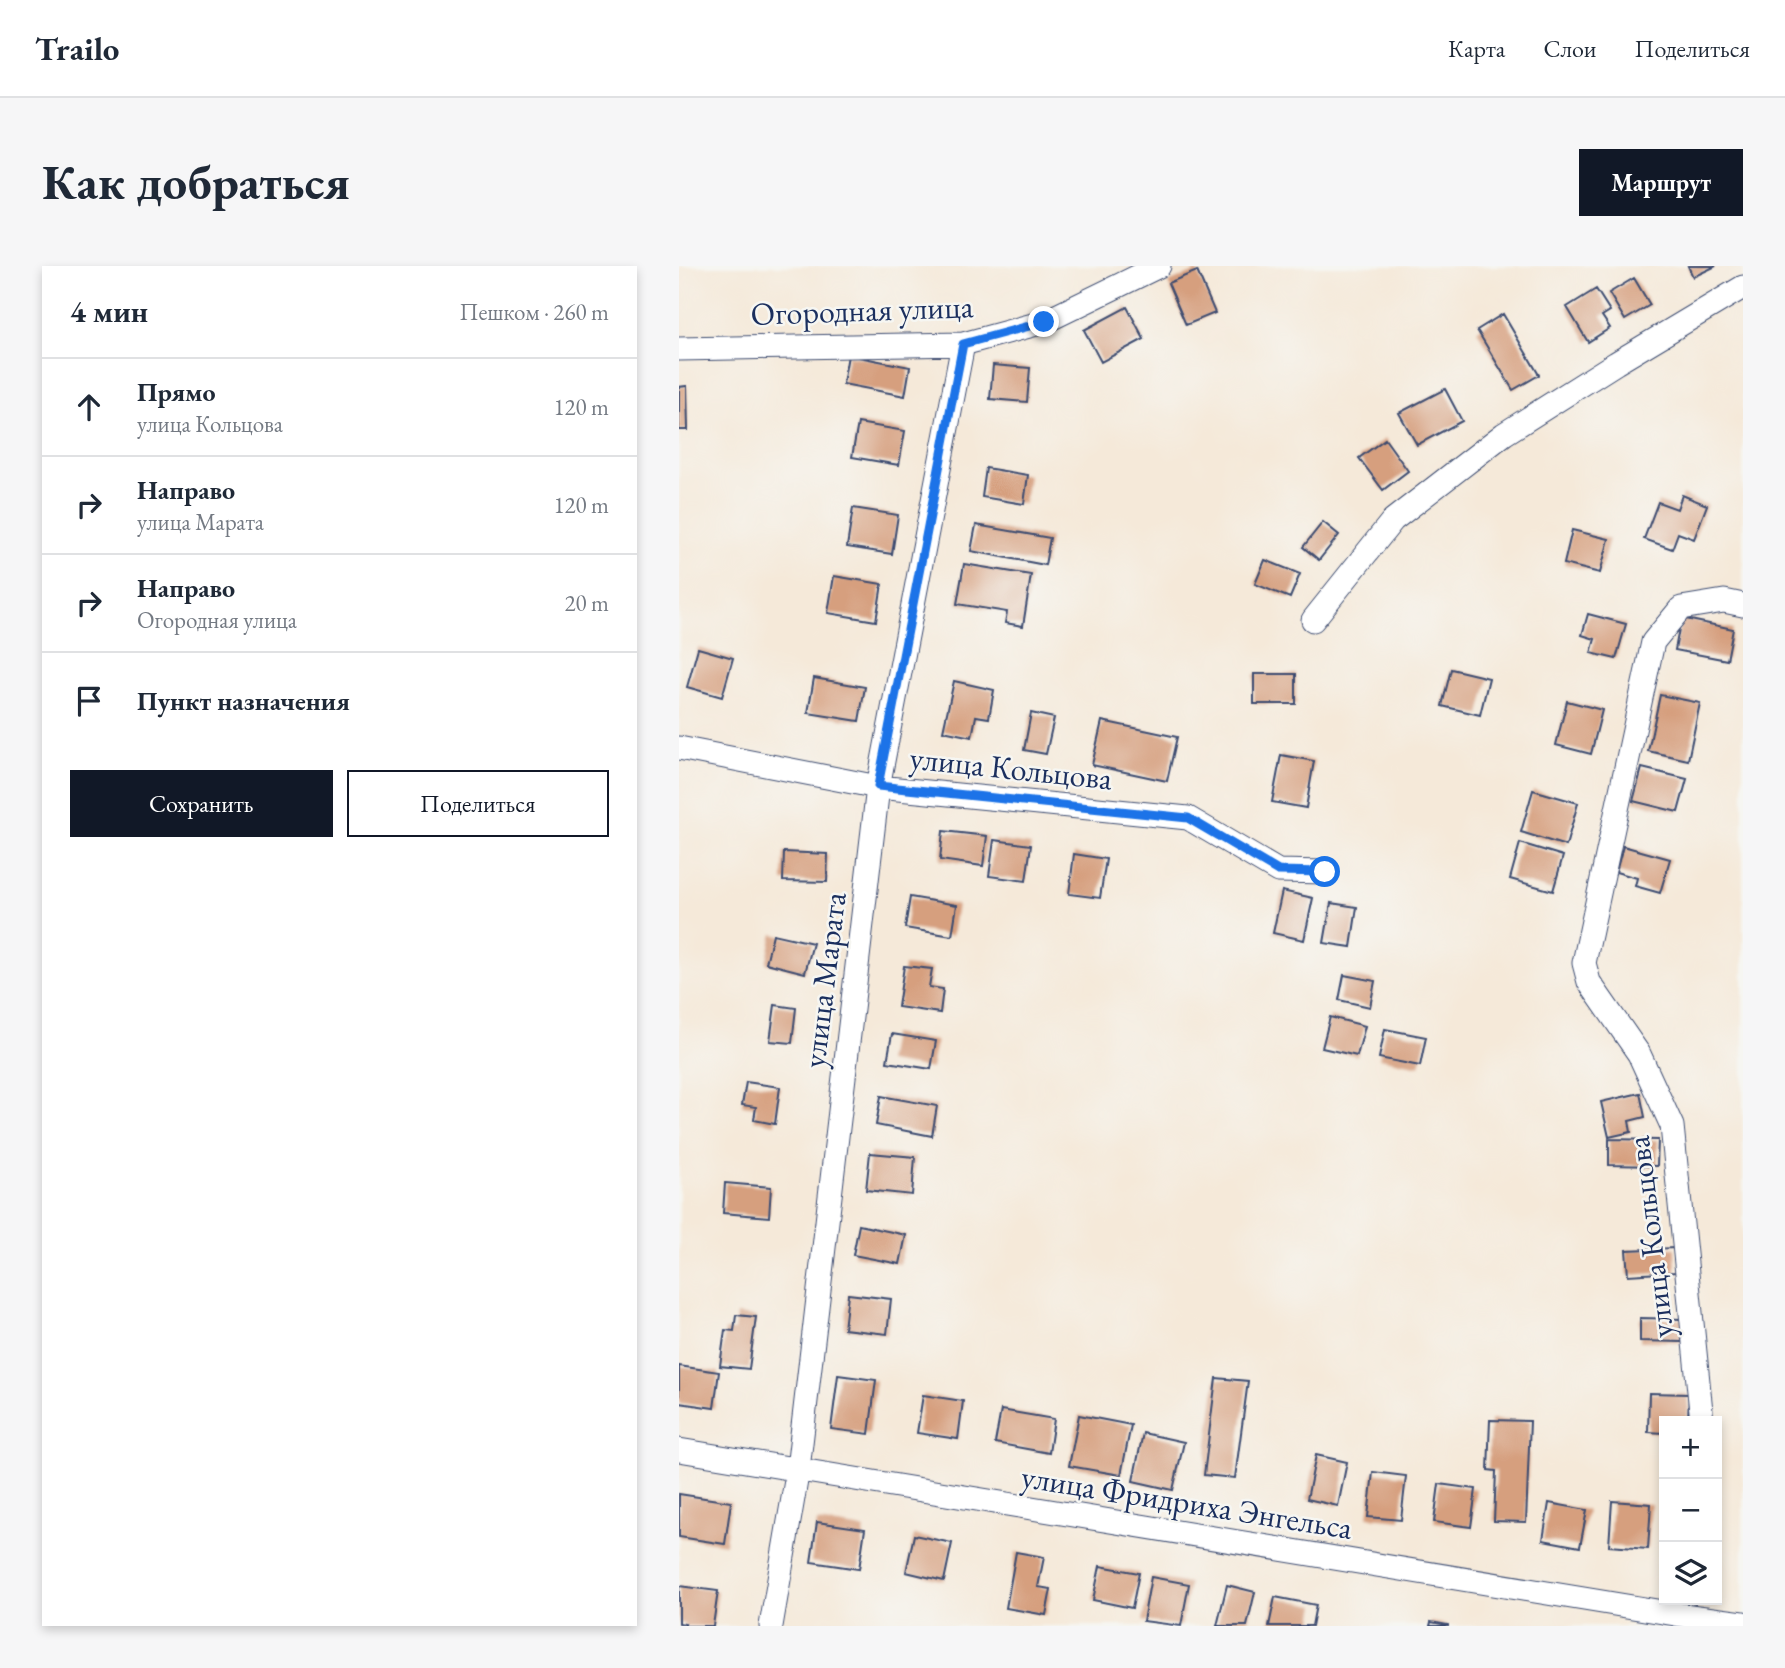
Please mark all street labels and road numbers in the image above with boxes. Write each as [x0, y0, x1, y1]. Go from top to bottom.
street label: Огородная улица [750, 285, 974, 335]
street label: улица Кольцова [908, 736, 1114, 800]
street label: улица Марата [792, 890, 856, 1070]
street label: улица Кольцова [1617, 1133, 1683, 1340]
street label: улица Фридриха Энгельса [1019, 1455, 1356, 1549]

